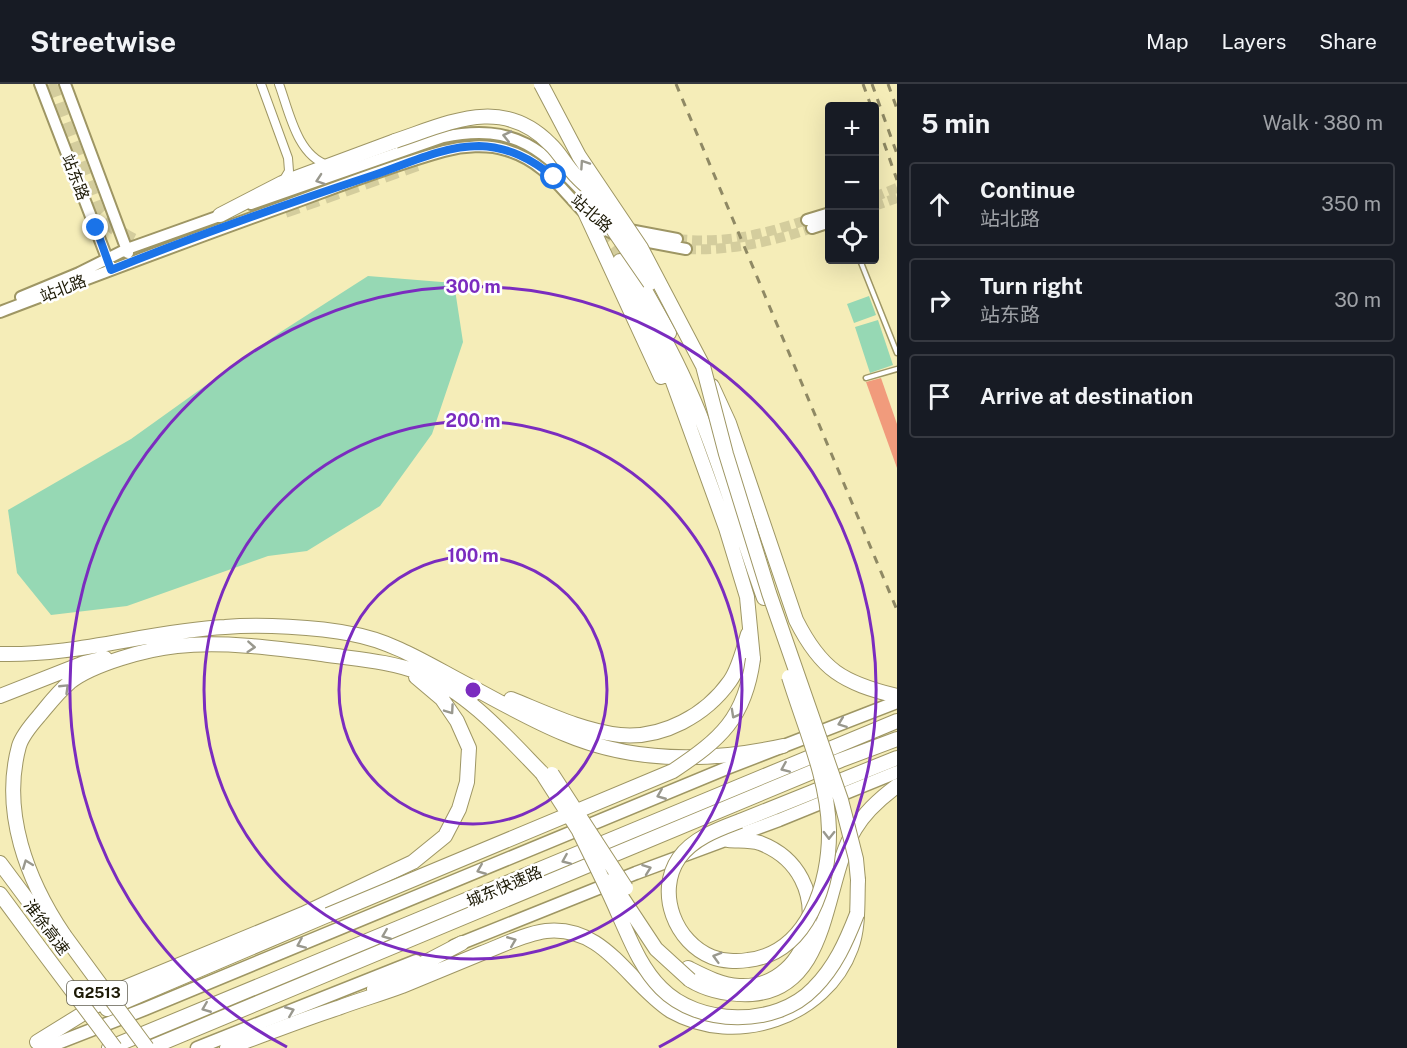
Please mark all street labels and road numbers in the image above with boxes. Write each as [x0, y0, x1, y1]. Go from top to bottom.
street label: 站东路 [58, 151, 93, 203]
street label: 站北路 [567, 190, 616, 236]
street label: 站北路 [37, 271, 89, 306]
street label: 城东快速路 [464, 862, 545, 911]
street label: 淮徐高速 [20, 896, 73, 959]
road number: G2513 [67, 981, 127, 1005]

